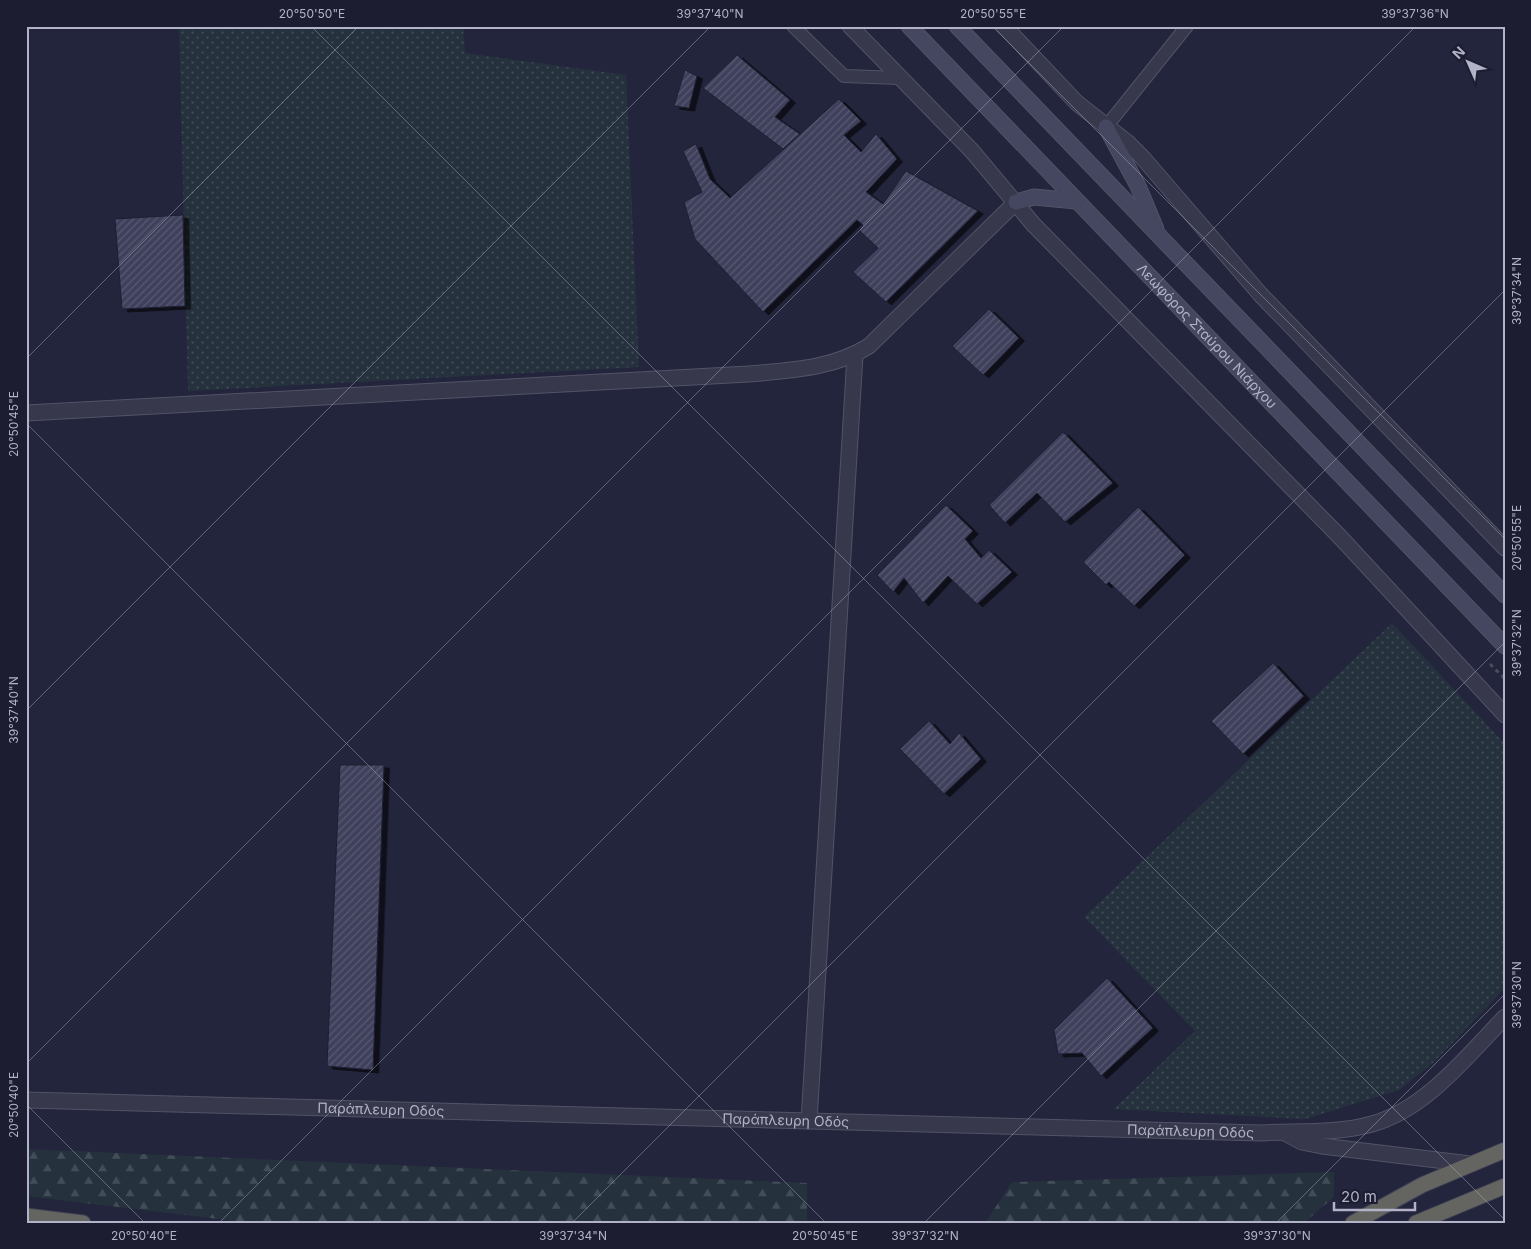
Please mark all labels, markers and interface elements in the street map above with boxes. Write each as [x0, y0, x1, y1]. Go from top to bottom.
text: 20°50'50"E [279, 6, 345, 21]
text: 39°37'40"N [676, 6, 744, 21]
text: 20°50'55"E [960, 6, 1026, 21]
text: 39°37'36"N [1381, 6, 1449, 21]
north arrow [1444, 38, 1494, 88]
text: N [1449, 43, 1468, 62]
text: 39°37'34"N [1509, 257, 1524, 325]
street label: Λεωφόρος Σταύρου Νιάρχου [1134, 260, 1281, 412]
text: 20°50'45"E [6, 391, 21, 457]
text: 20°50'55"E [1509, 505, 1524, 571]
text: 39°37'32"N [1509, 609, 1524, 677]
text: 39°37'40"N [6, 676, 21, 744]
text: 39°37'30"N [1509, 961, 1524, 1029]
text: 20°50'40"E [6, 1072, 21, 1138]
street label: Παράπλευρη Οδός [317, 1099, 445, 1119]
street label: Παράπλευρη Οδός [722, 1110, 849, 1130]
street label: Παράπλευρη Οδός [1127, 1120, 1254, 1141]
scale bar [1334, 1179, 1415, 1211]
text: 20 m [1341, 1187, 1377, 1206]
text: 20°50'40"E [111, 1228, 177, 1243]
text: 39°37'34"N [539, 1228, 607, 1243]
text: 20°50'45"E [792, 1228, 858, 1243]
text: 39°37'32"N [891, 1228, 959, 1243]
text: 39°37'30"N [1243, 1228, 1311, 1243]

